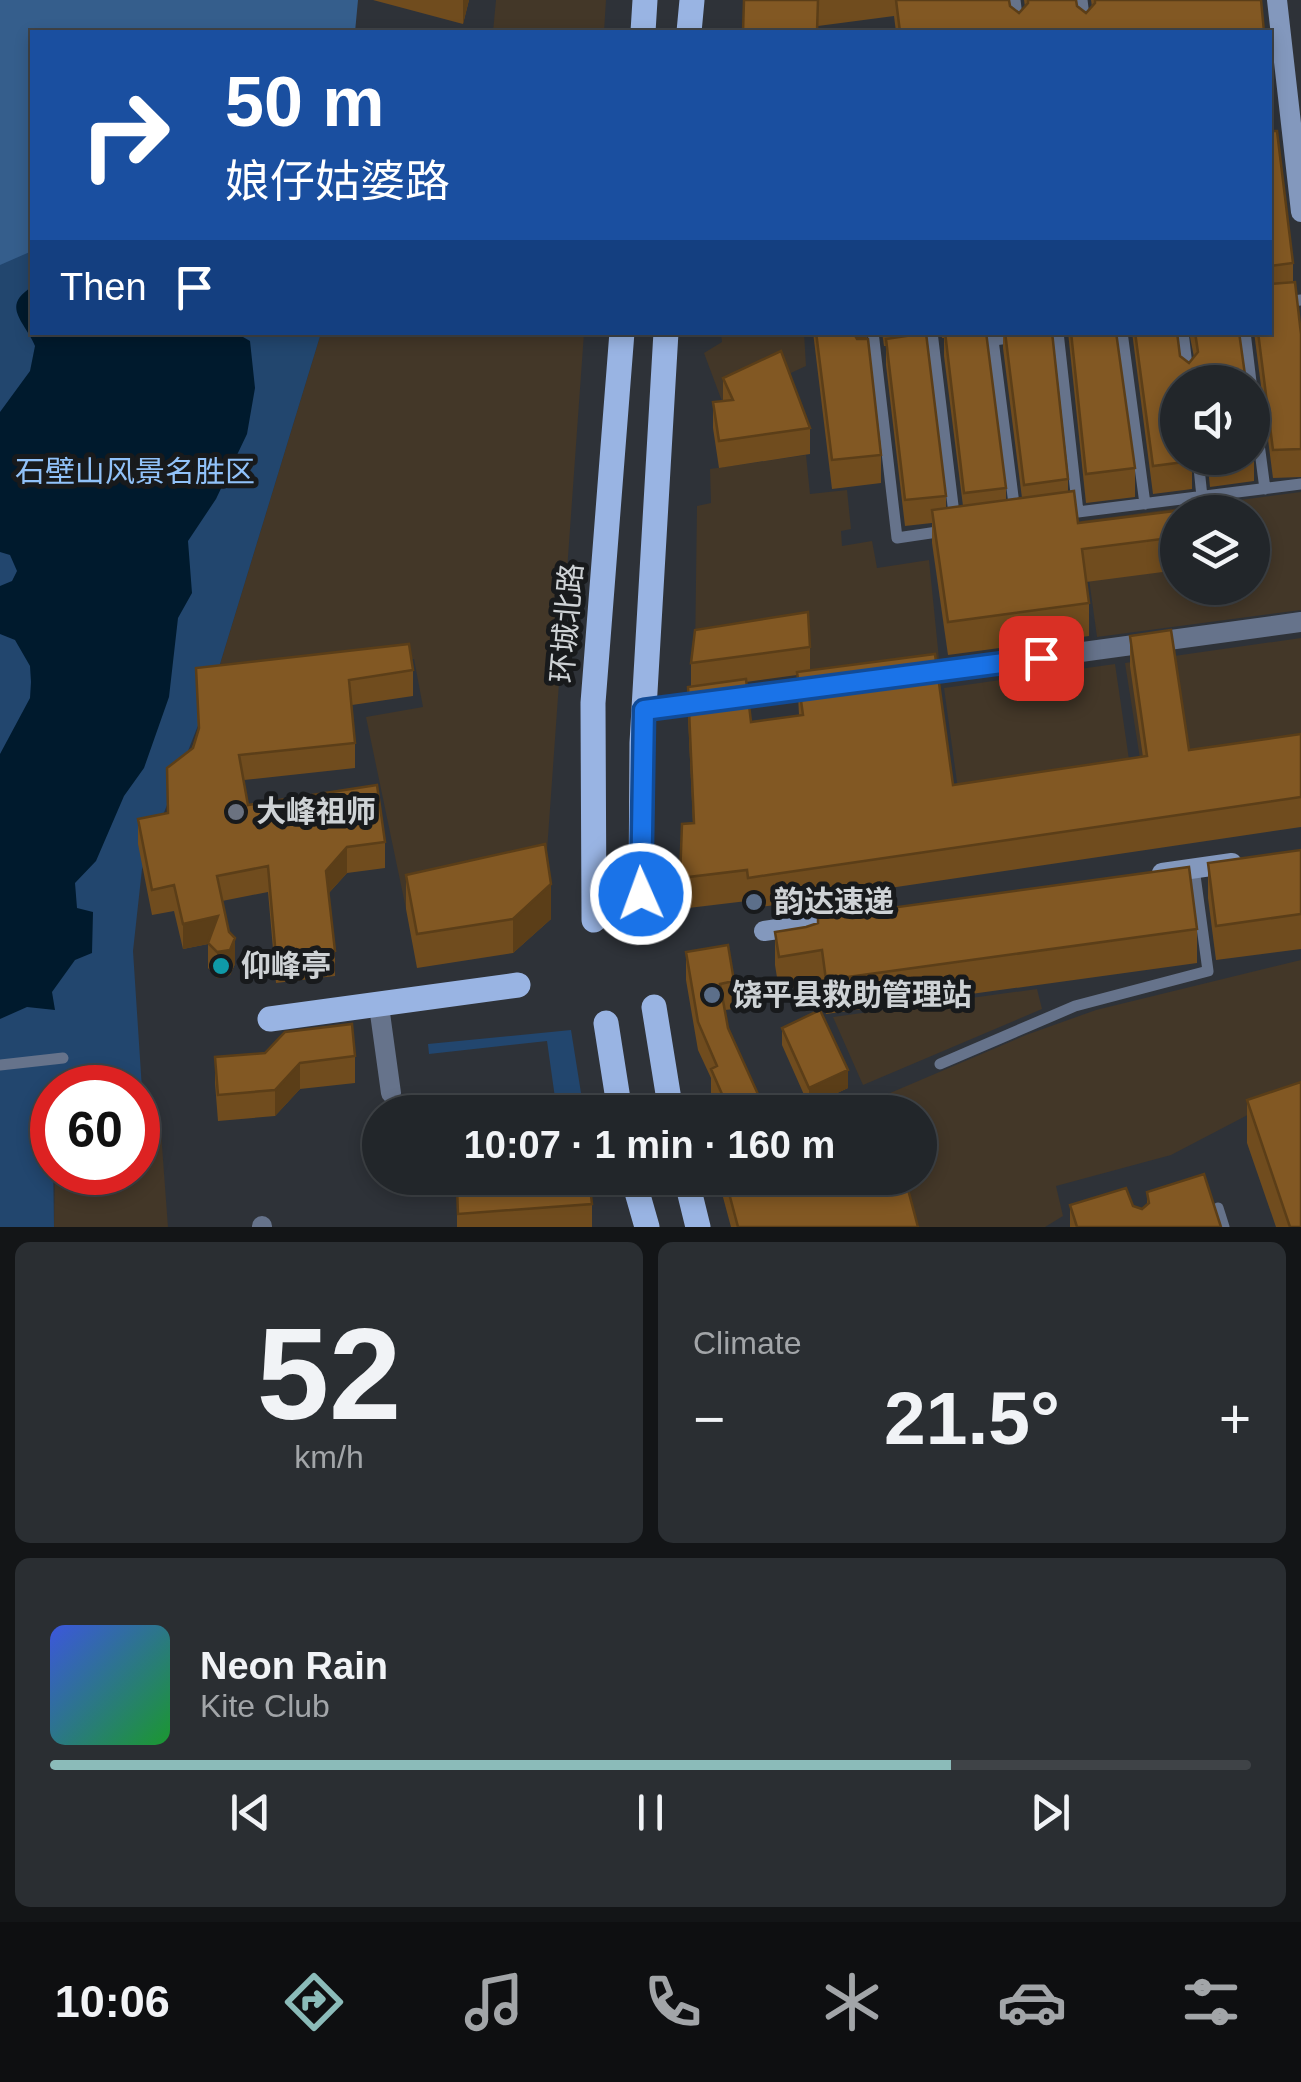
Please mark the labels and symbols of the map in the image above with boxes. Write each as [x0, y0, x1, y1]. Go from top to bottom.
park label: 石壁山风景名胜区 [15, 455, 255, 488]
street label: 环城北路 [545, 562, 588, 684]
pin [999, 616, 1084, 701]
place label: 大峰祖师 [256, 795, 376, 828]
marker: 大峰祖师 [225, 801, 247, 823]
position arrow [589, 842, 693, 946]
place label: 韵达速递 [774, 885, 894, 918]
marker: 韵达速递 [743, 891, 765, 913]
place label: 仰峰亭 [241, 949, 331, 982]
marker: 仰峰亭 [210, 955, 232, 977]
place label: 饶平县救助管理站 [732, 978, 972, 1011]
marker: 饶平县救助管理站 [701, 984, 723, 1006]
speed limit sign: 60 [30, 1065, 160, 1195]

